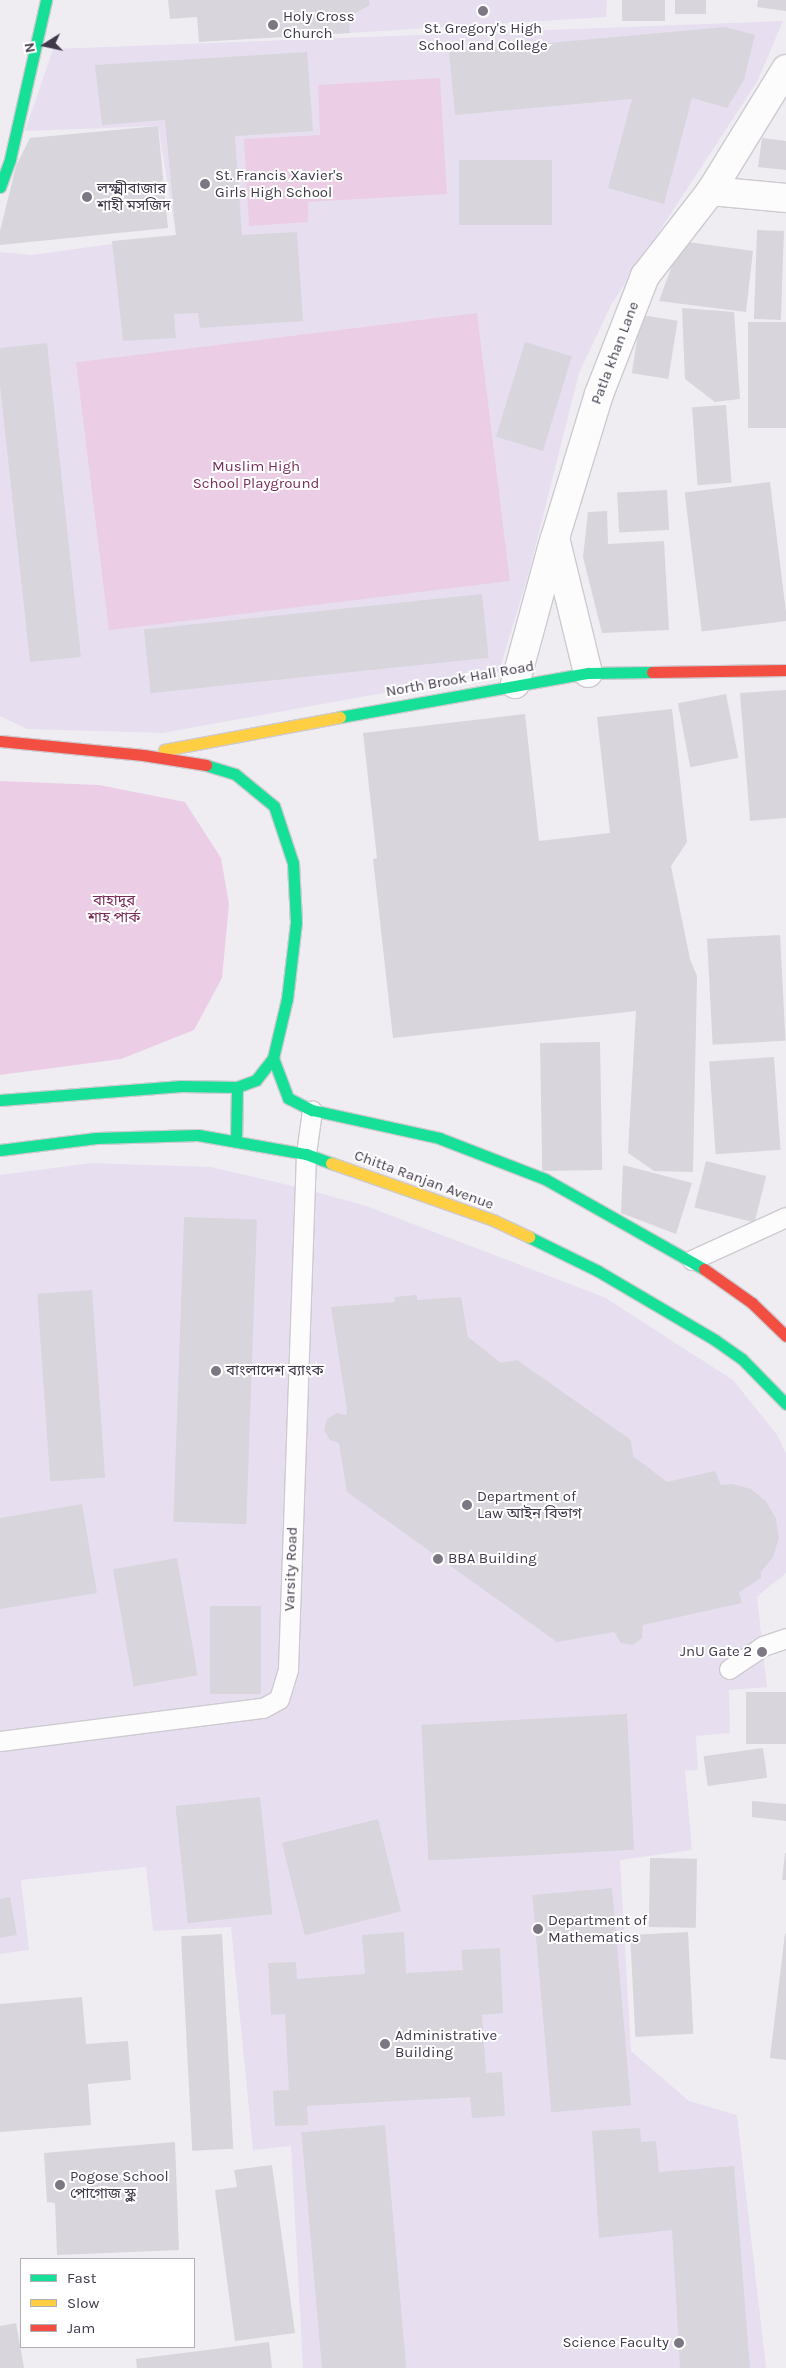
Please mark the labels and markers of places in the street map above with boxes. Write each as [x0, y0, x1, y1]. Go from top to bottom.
marker: St. Gregory's High School and College [477, 5, 489, 17]
place label: Holy Cross Church [283, 7, 355, 42]
marker: Holy Cross Church [267, 19, 279, 31]
place label: St. Gregory's High School and College [418, 19, 548, 54]
place label: St. Francis Xavier's Girls High School [215, 166, 343, 201]
marker: St. Francis Xavier's Girls High School [199, 178, 211, 190]
place label: লক্ষ্মীবাজার শাহী মসজিদ [97, 179, 171, 214]
marker: লক্ষ্মীবাজার শাহী মসজিদ [81, 191, 93, 203]
place label: বাংলাদেশ ব্যাংক [226, 1362, 324, 1380]
marker: বাংলাদেশ ব্যাংক [210, 1365, 222, 1377]
place label: Department of Law আইন বিভাগ [477, 1487, 582, 1522]
marker: Department of Law আইন বিভাগ [461, 1499, 473, 1511]
place label: BBA Building [448, 1550, 537, 1568]
marker: BBA Building [432, 1553, 444, 1565]
place label: JnU Gate 2 [680, 1643, 752, 1661]
marker: JnU Gate 2 [756, 1646, 768, 1658]
place label: Department of Mathematics [548, 1911, 647, 1946]
marker: Department of Mathematics [532, 1923, 544, 1935]
place label: Administrative Building [395, 2026, 497, 2061]
marker: Administrative Building [379, 2038, 391, 2050]
place label: Pogose School পোগোজ স্কুল [70, 2167, 169, 2202]
marker: Pogose School পোগোজ স্কুল [54, 2179, 66, 2191]
place label: Science Faculty [563, 2334, 669, 2352]
marker: Science Faculty [673, 2337, 685, 2349]

